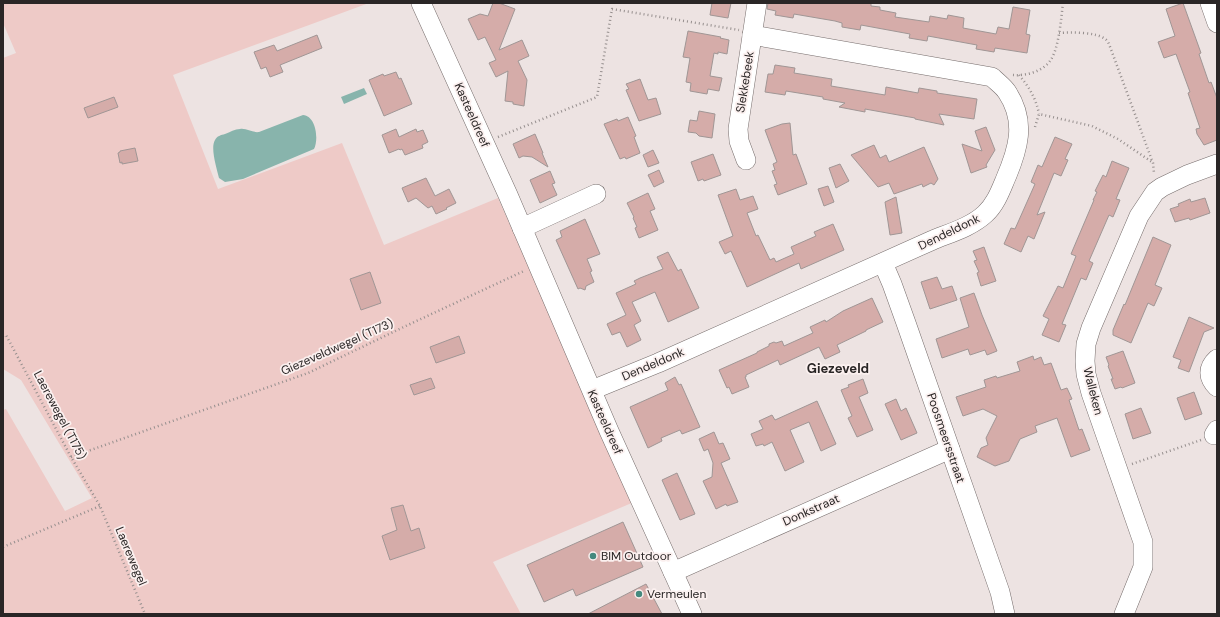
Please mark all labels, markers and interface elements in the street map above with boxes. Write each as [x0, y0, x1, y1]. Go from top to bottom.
street label: Slekkebeek [732, 50, 758, 114]
street label: Kasteeldreef [451, 80, 493, 150]
street label: Dendeldonk [916, 210, 982, 254]
street label: Giezeveldwegel (T173) [278, 315, 396, 379]
street label: Dendeldonk [619, 344, 687, 384]
district label: Giezeveld [807, 360, 869, 377]
street label: Walleken [1079, 365, 1107, 417]
street label: Laerewegel (T175) [30, 368, 90, 462]
street label: Kasteeldreef [584, 387, 626, 457]
street label: Poosmeersstraat [923, 391, 969, 485]
street label: Donkstraat [780, 490, 842, 530]
street label: Laerewegel [111, 524, 151, 588]
place label: BIM Outdoor [601, 548, 672, 564]
marker: BIM Outdoor [588, 551, 598, 561]
place label: Vermeulen [647, 586, 706, 602]
marker: Vermeulen [634, 589, 644, 599]

